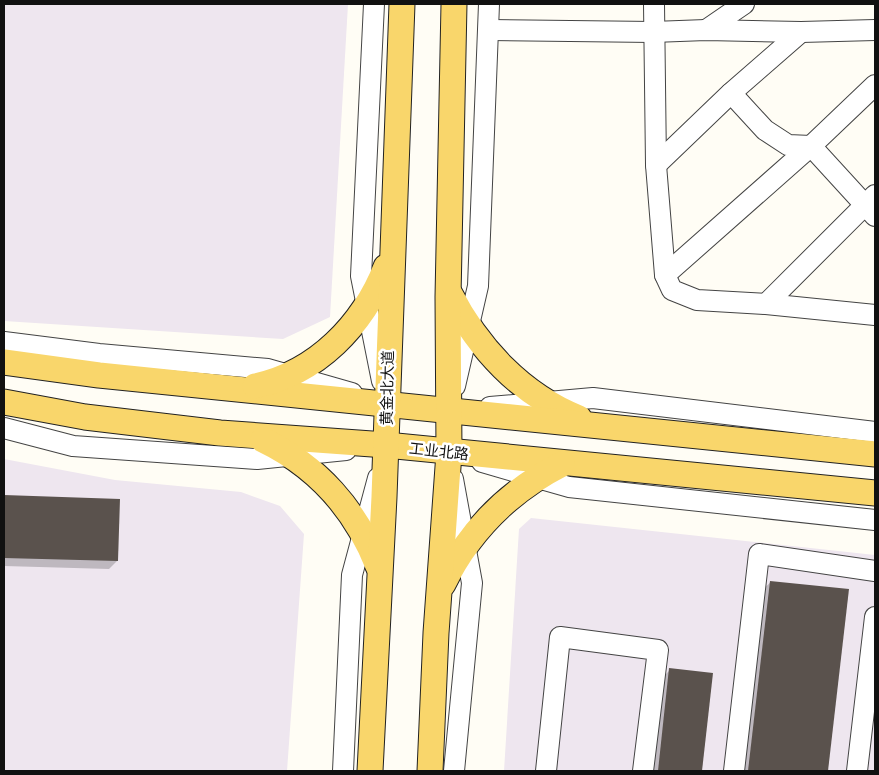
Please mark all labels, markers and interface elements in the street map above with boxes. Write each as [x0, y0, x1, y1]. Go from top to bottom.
street label: 黄金北大道 [376, 350, 398, 426]
street label: 工业北路 [408, 437, 470, 465]

